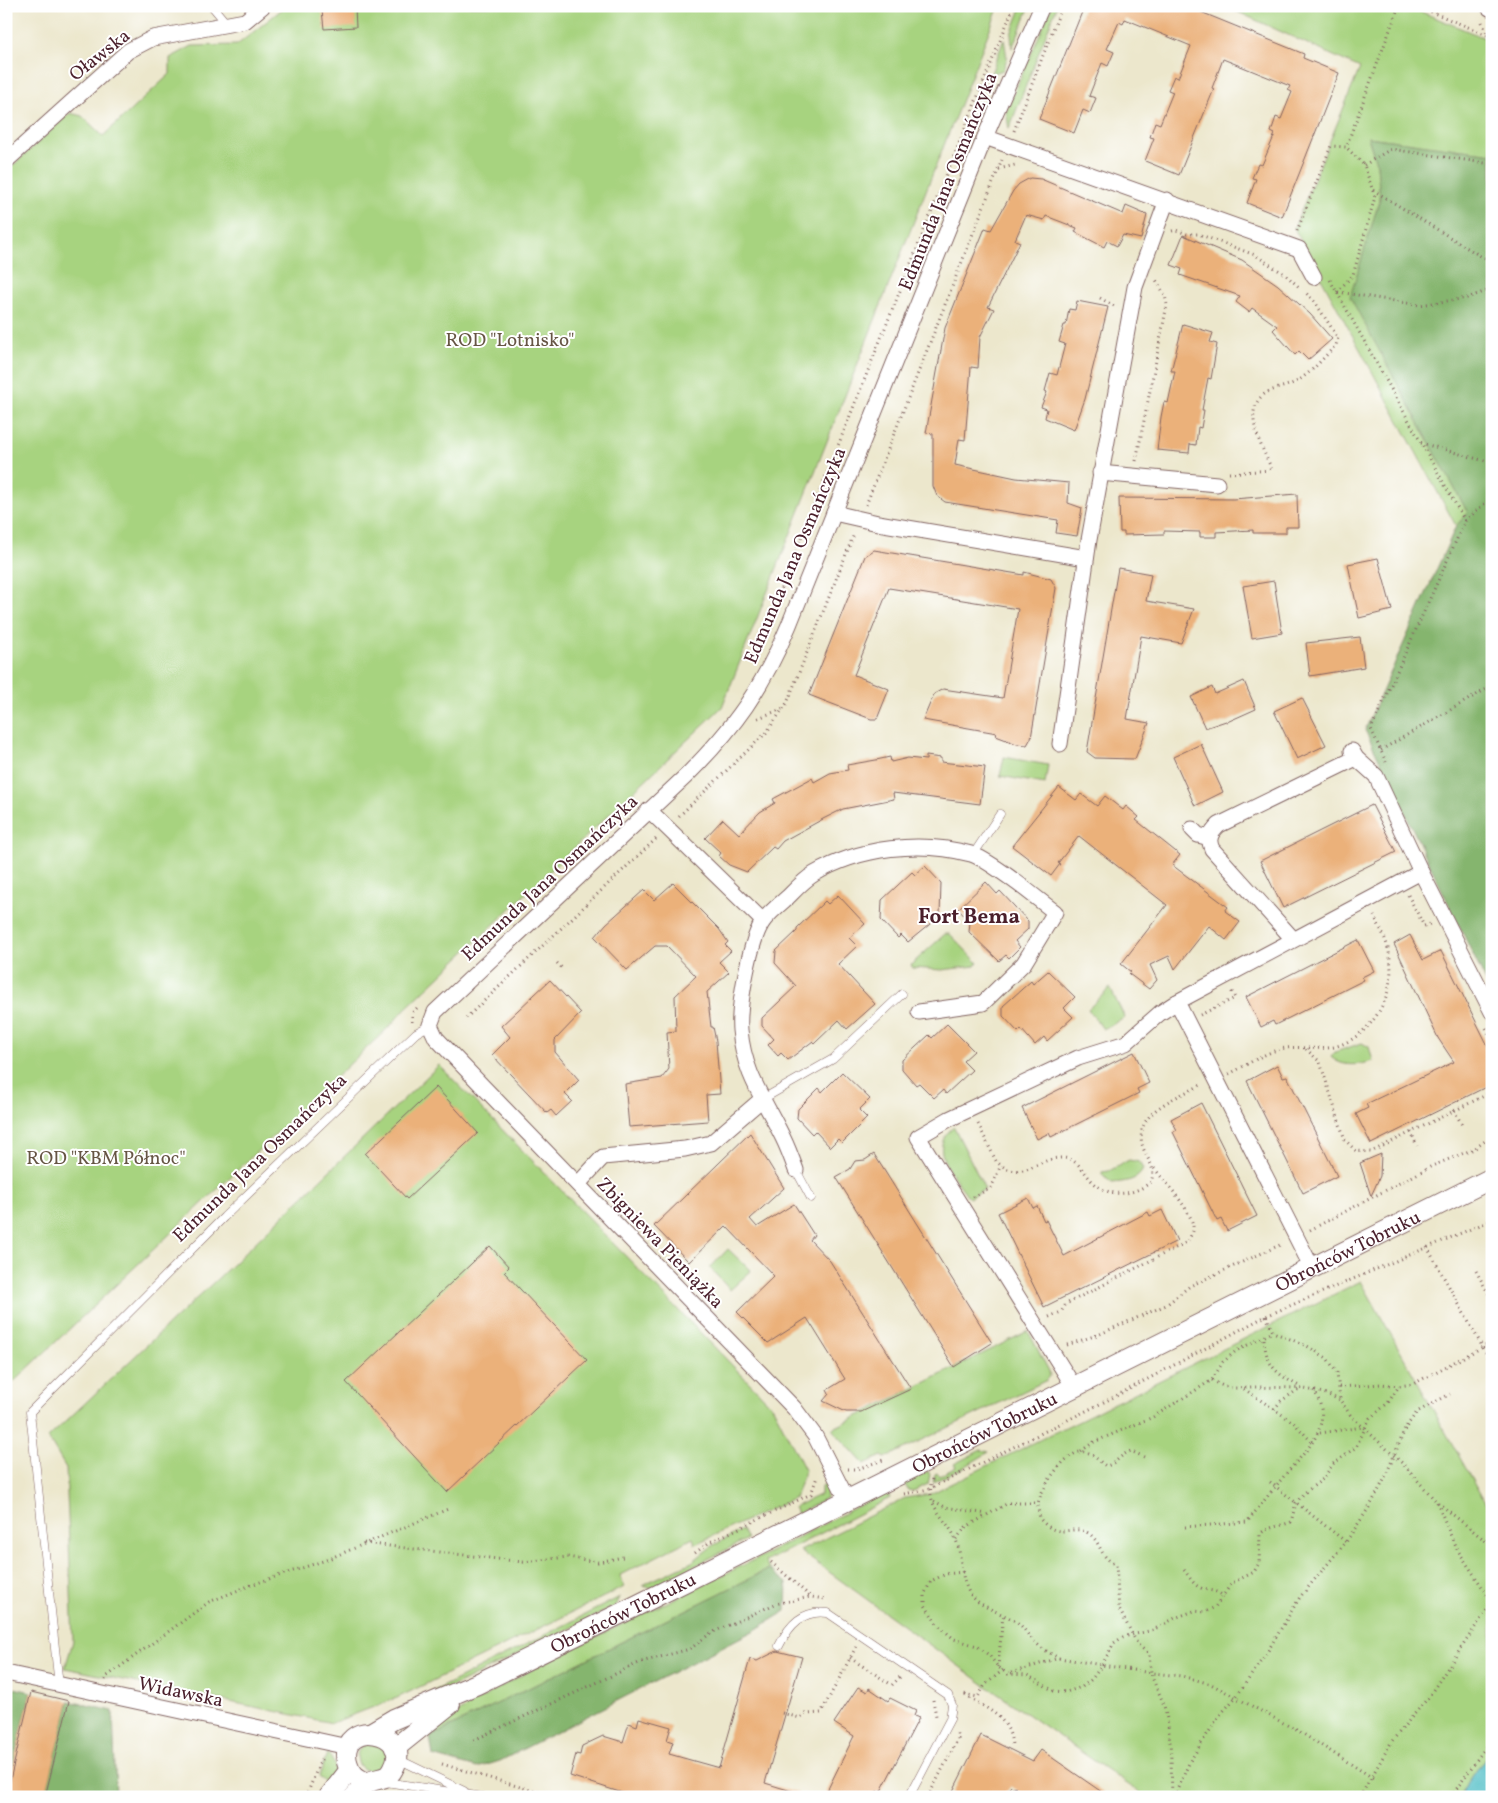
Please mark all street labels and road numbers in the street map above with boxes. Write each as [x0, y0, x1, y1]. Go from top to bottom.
street label: Oławska [64, 23, 136, 88]
street label: Edmunda Jana Osmańczyka [893, 69, 1005, 295]
street label: Edmunda Jana Osmańczyka [738, 443, 853, 668]
street label: Edmunda Jana Osmańczyka [456, 789, 644, 967]
street label: Edmunda Jana Osmańczyka [168, 1068, 353, 1249]
street label: Zbigniewa Pieniążka [590, 1172, 729, 1315]
street label: Obrońców Tobruku [1271, 1205, 1425, 1299]
street label: Obrońców Tobruku [908, 1386, 1062, 1481]
street label: Obrońców Tobruku [546, 1567, 701, 1661]
street label: Widawska [136, 1671, 226, 1715]

